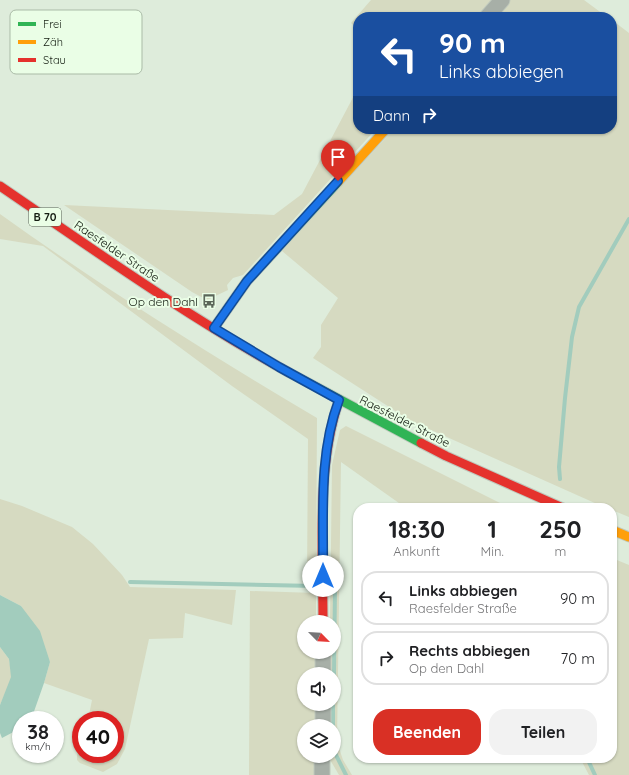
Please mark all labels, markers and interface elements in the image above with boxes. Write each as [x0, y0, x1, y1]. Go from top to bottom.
legend [10, 10, 142, 74]
text: Frei [43, 17, 62, 31]
text: 90 m [439, 25, 506, 60]
icon: left [373, 28, 425, 80]
text: Zäh [43, 35, 63, 49]
text: Stau [43, 53, 66, 67]
text: Links abbiegen [439, 60, 564, 83]
icon: right [418, 104, 440, 126]
text: Dann [373, 106, 410, 125]
pin [321, 140, 355, 181]
icon: arrive [327, 146, 349, 168]
road number: B 70 [29, 208, 61, 226]
street label: Raesfelder Straße [72, 217, 163, 285]
bus stop icon: Op den Dahl [201, 293, 217, 309]
place label: Op den Dahl [129, 294, 198, 309]
street label: Raesfelder Straße [357, 392, 453, 450]
text: 18:30 [388, 514, 445, 544]
text: 1 [488, 514, 497, 544]
text: 250 [539, 514, 582, 544]
text: Ankunft [393, 543, 440, 559]
text: Min. [481, 543, 504, 559]
text: m [555, 543, 566, 559]
position arrow [302, 555, 344, 597]
text: Links abbiegen [409, 581, 517, 600]
icon: left [375, 587, 397, 609]
text: 90 m [560, 589, 595, 608]
text: Raesfelder Straße [409, 600, 517, 616]
north arrow [297, 615, 341, 659]
map controls [297, 615, 341, 763]
text: Rechts abbiegen [409, 641, 530, 660]
icon: right [375, 647, 397, 669]
text: 70 m [561, 649, 595, 668]
text: Op den Dahl [409, 660, 484, 676]
button: sound [297, 667, 341, 711]
button: Beenden [373, 709, 481, 755]
button: Teilen [489, 709, 597, 755]
speed limit sign: 40 [72, 711, 124, 763]
text: 38 [27, 719, 49, 744]
button: layers [297, 719, 341, 763]
text: km/h [25, 740, 51, 753]

